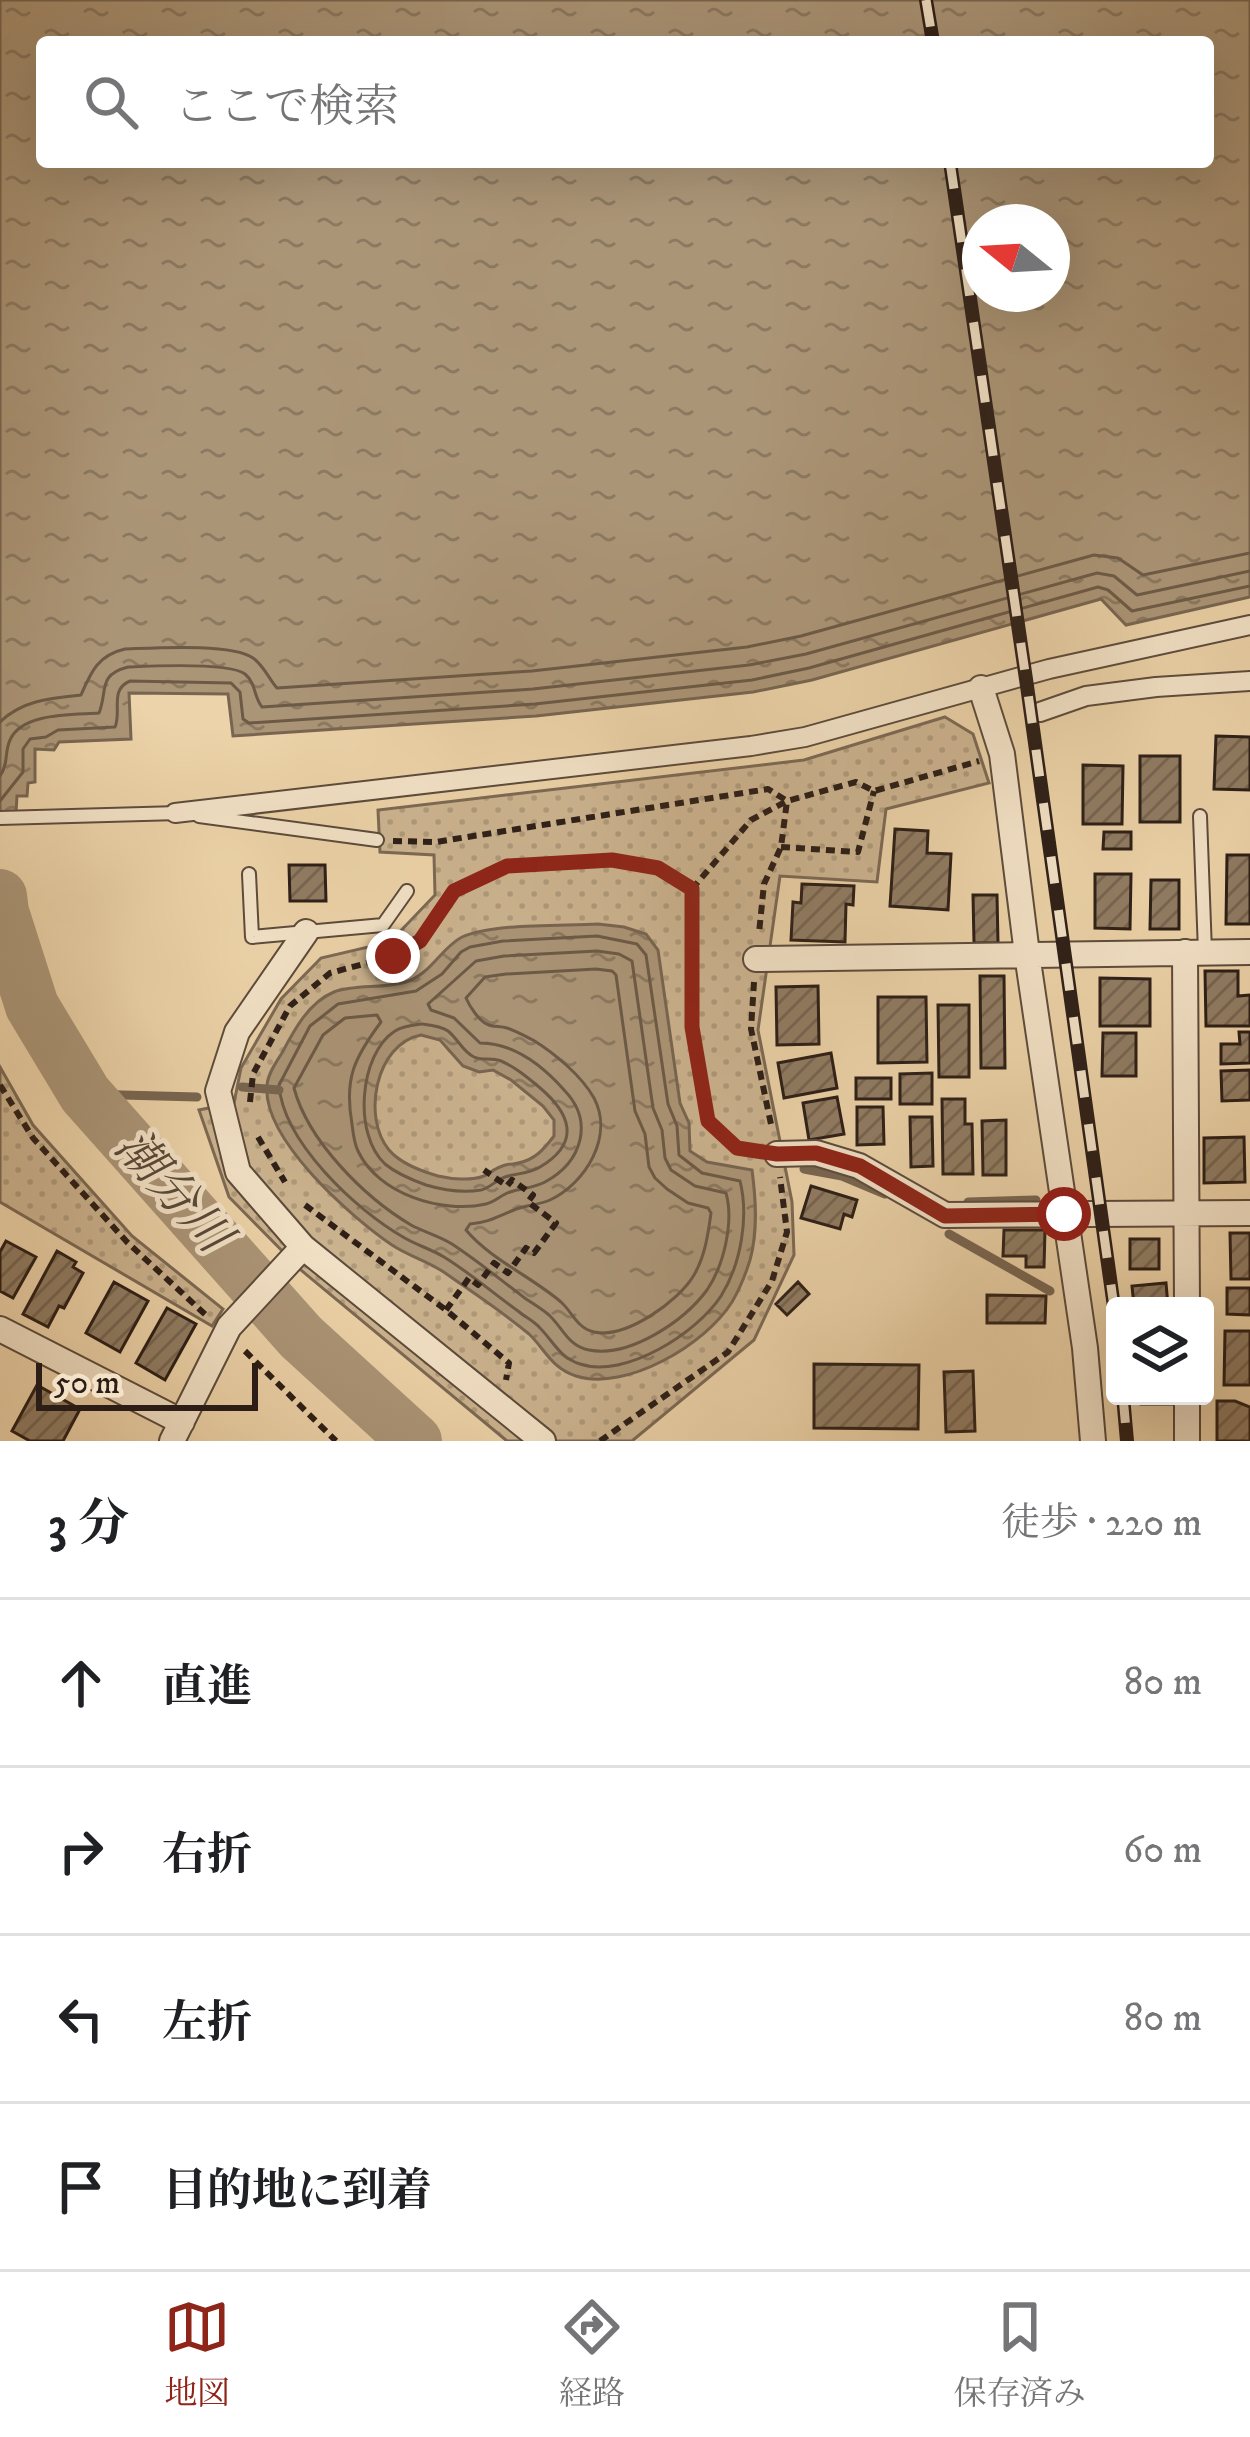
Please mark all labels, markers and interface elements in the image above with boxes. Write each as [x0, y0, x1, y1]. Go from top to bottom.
search box [36, 36, 1214, 168]
icon: search [78, 69, 144, 135]
text: ここで検索 [174, 80, 399, 136]
north arrow [962, 204, 1070, 312]
route end [366, 929, 420, 983]
water label: 潮分川 [102, 1118, 246, 1269]
route start [1037, 1187, 1091, 1241]
map controls [1106, 1297, 1214, 1405]
button: layers [1106, 1297, 1214, 1405]
scale bar [36, 1357, 258, 1410]
text: 50 m [54, 1363, 120, 1404]
text: 3 分 [48, 1493, 129, 1557]
text: 徒歩 · 220 m [1001, 1499, 1202, 1548]
icon: ahead [48, 1650, 114, 1716]
text: 80 m [1124, 1658, 1202, 1707]
text: 直進 [162, 1660, 252, 1716]
icon: right [48, 1818, 114, 1884]
text: 60 m [1123, 1826, 1202, 1875]
text: 右折 [162, 1828, 252, 1884]
icon: left [48, 1986, 114, 2052]
text: 80 m [1124, 1994, 1202, 2043]
text: 左折 [162, 1996, 252, 2052]
icon: arrive [48, 2154, 114, 2220]
text: 目的地に到着 [162, 2164, 432, 2220]
tab: 地図 [164, 2294, 230, 2415]
tab: 経路 [559, 2294, 625, 2415]
tab: 保存済み [954, 2294, 1086, 2415]

